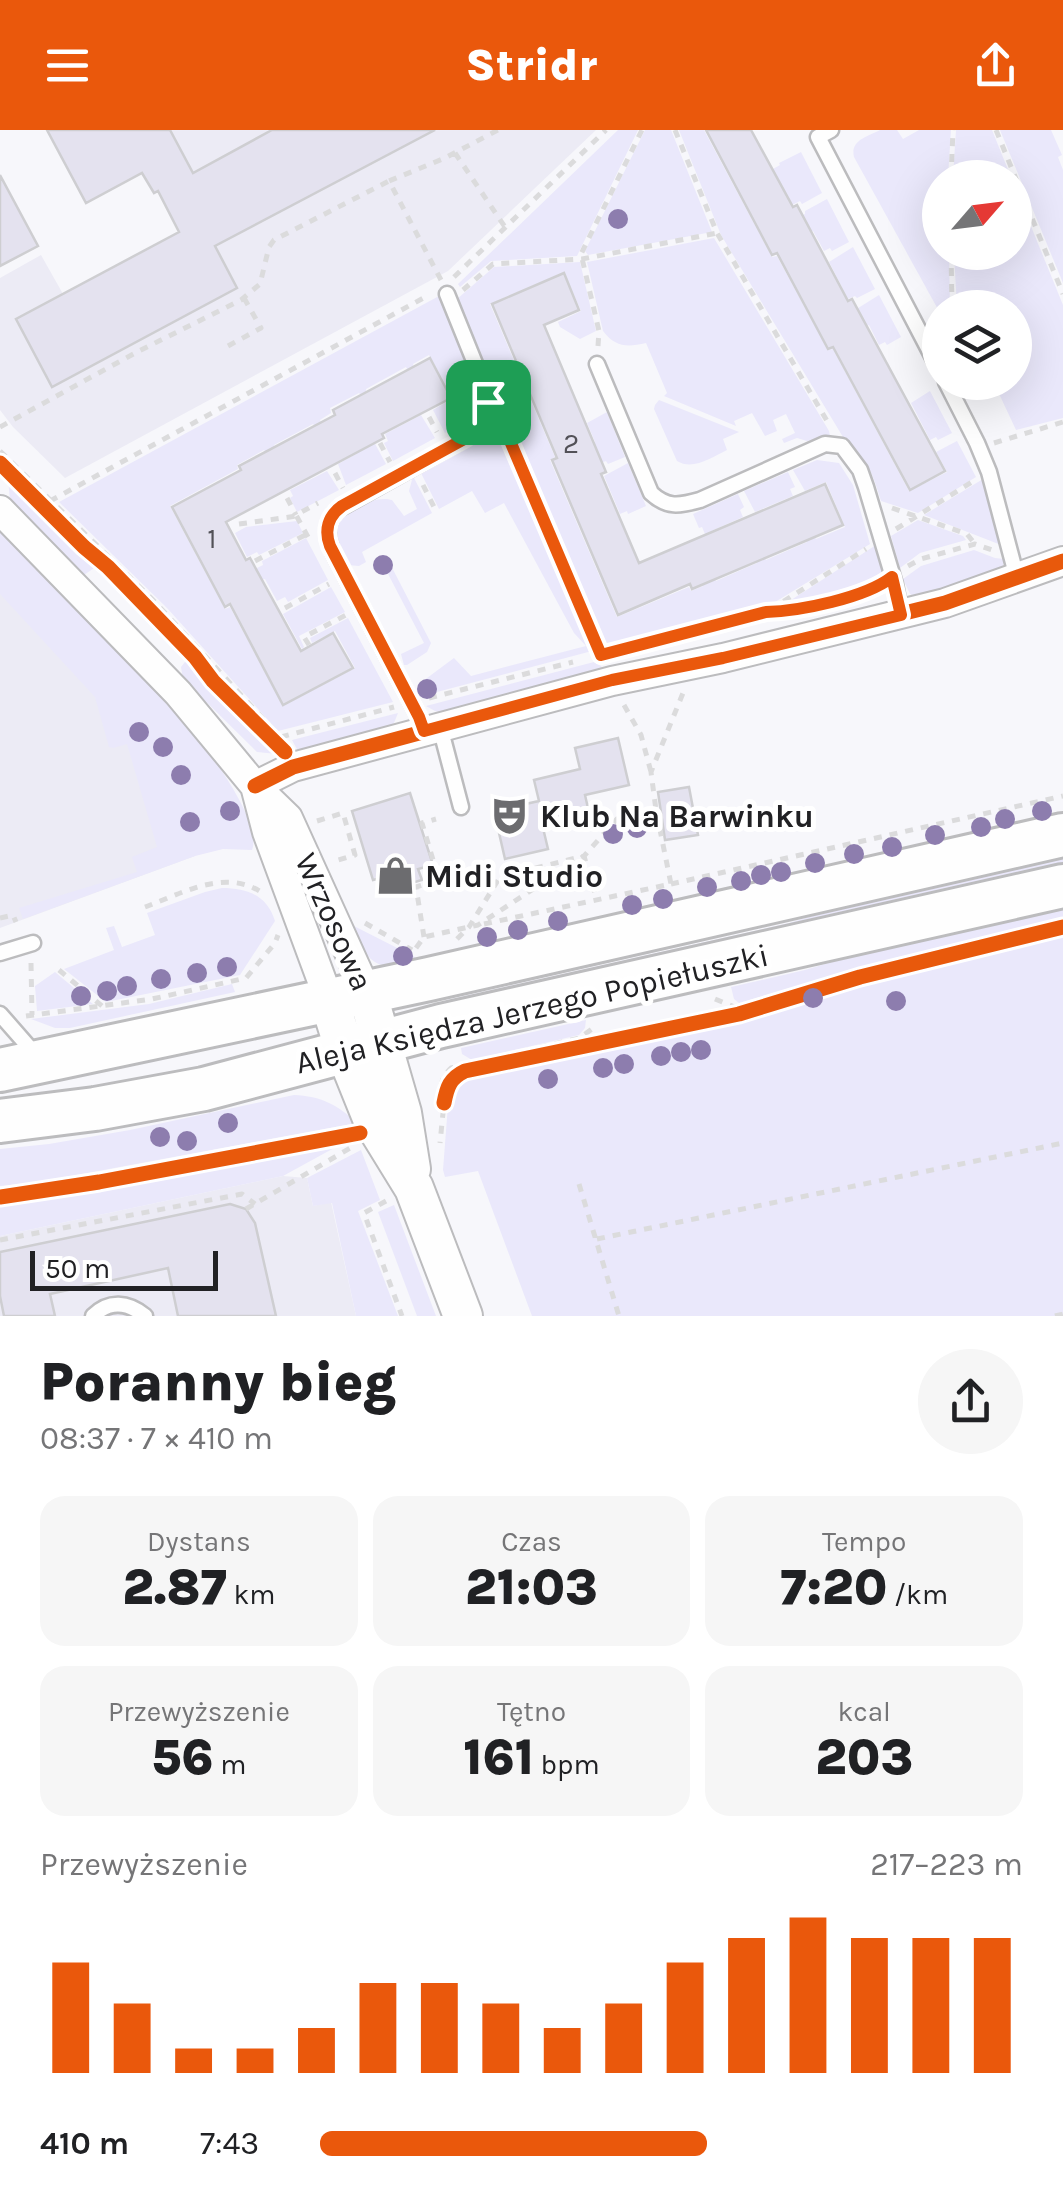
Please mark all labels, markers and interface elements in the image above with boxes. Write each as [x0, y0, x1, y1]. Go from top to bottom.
icon: menu [40, 38, 95, 93]
icon: share [968, 38, 1023, 93]
text: Stridr [466, 39, 597, 91]
north arrow [922, 160, 1032, 270]
map controls [922, 160, 1032, 400]
button: layers [922, 290, 1032, 400]
pin [446, 360, 531, 445]
icon: arrive [461, 375, 516, 430]
house number: 2 [563, 427, 579, 460]
house number: 1 [207, 522, 217, 555]
theatre icon: Klub Na Barwinku [489, 795, 531, 837]
place label: Klub Na Barwinku [540, 798, 814, 835]
street label: Wrzosowa [287, 847, 381, 997]
shop icon: Midi Studio [374, 855, 416, 897]
place label: Midi Studio [425, 858, 603, 895]
street label: Aleja Księdza Jerzego Popiełuszki [292, 937, 772, 1081]
scale bar [30, 1246, 218, 1290]
text: 50 m [45, 1252, 110, 1285]
button: share [918, 1349, 1023, 1454]
text: Poranny bieg [40, 1350, 397, 1414]
text: 08:37 · 7 × 410 m [40, 1420, 273, 1457]
text: Dystans [147, 1525, 251, 1558]
text: Czas [501, 1525, 562, 1558]
text: Tempo [822, 1525, 906, 1558]
text: 2.87 [122, 1558, 227, 1617]
text: 21:03 [465, 1558, 598, 1617]
text: 7:20 [780, 1558, 887, 1617]
text: km [227, 1578, 275, 1611]
text: /km [887, 1578, 948, 1611]
text: Przewyższenie [108, 1695, 290, 1728]
text: Tętno [497, 1695, 566, 1728]
text: kcal [837, 1695, 891, 1728]
text: 56 [151, 1728, 213, 1787]
text: 161 [463, 1728, 534, 1787]
text: 203 [815, 1728, 913, 1787]
text: m [213, 1748, 246, 1781]
text: bpm [534, 1748, 600, 1781]
text: Przewyższenie [40, 1846, 248, 1883]
text: 217–223 m [870, 1846, 1023, 1883]
text: 410 m [40, 2125, 129, 2162]
text: 7:43 [200, 2125, 259, 2162]

